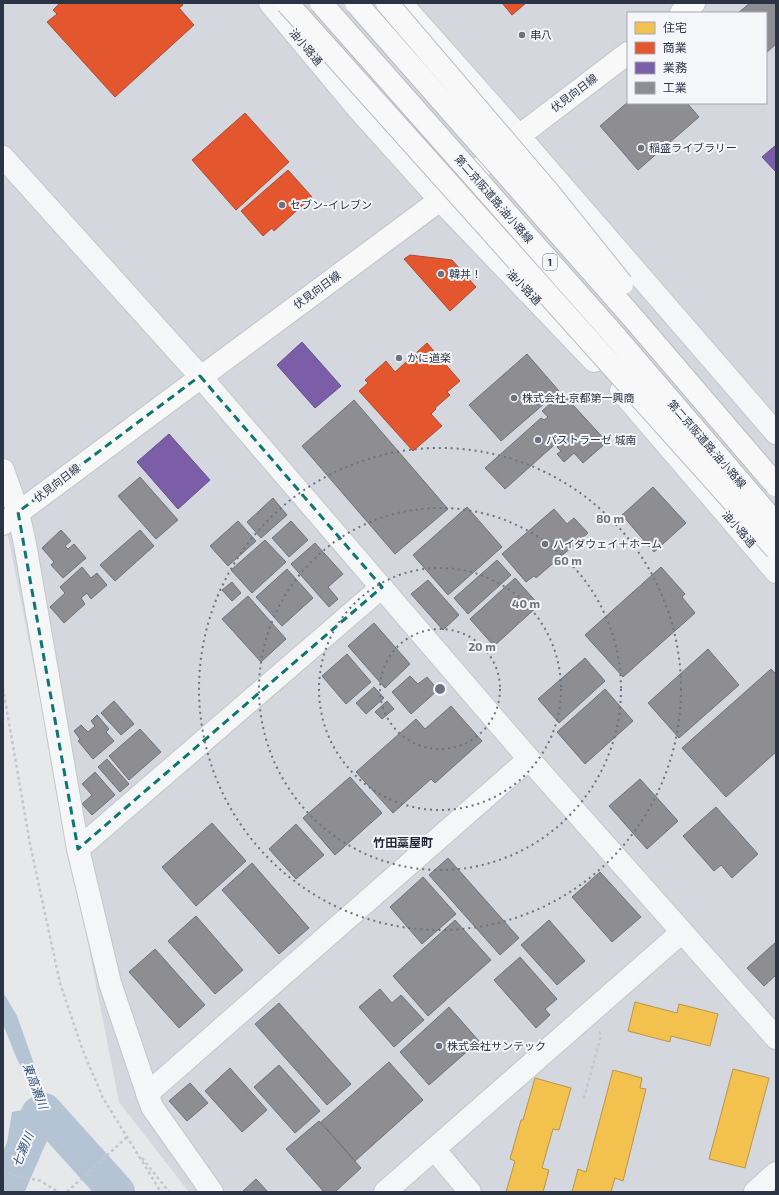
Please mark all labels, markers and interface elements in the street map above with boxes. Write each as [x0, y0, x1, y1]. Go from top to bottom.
legend [627, 12, 767, 104]
text: 住宅 [663, 20, 687, 34]
street label: 油小路通 [287, 26, 326, 68]
place label: 串八 [530, 28, 552, 41]
marker: 串八 [517, 30, 527, 40]
text: 商業 [663, 40, 687, 54]
text: 業務 [663, 60, 687, 74]
street label: 伏見向日線 [548, 71, 600, 114]
text: 工業 [663, 80, 687, 94]
place label: 稲盛ライブラリー [649, 141, 737, 154]
marker: 稲盛ライブラリー [636, 143, 646, 153]
street label: 第二京阪道路;油小路線 [453, 152, 536, 245]
place label: セブン-イレブン [290, 198, 372, 211]
marker: セブン-イレブン [277, 200, 287, 210]
road number: 1 [543, 254, 557, 270]
street label: 油小路通 [504, 266, 544, 307]
place label: 韓丼！ [449, 267, 482, 280]
street label: 伏見向日線 [291, 268, 343, 311]
marker: 韓丼！ [436, 269, 446, 279]
place label: かに道楽 [407, 351, 451, 364]
marker: かに道楽 [394, 353, 404, 363]
place label: 株式会社 京都第一興商 [522, 391, 634, 404]
marker: 株式会社 京都第一興商 [509, 393, 519, 403]
street label: 第二京阪道路;油小路線 [666, 397, 749, 490]
place label: パストラーゼ 城南 [546, 433, 636, 446]
marker: パストラーゼ 城南 [533, 435, 543, 445]
street label: 伏見向日線 [31, 461, 83, 504]
street label: 油小路通 [720, 508, 759, 550]
text: 80 m [596, 511, 624, 525]
place label: ハイダウェイ＋ホーム [553, 537, 662, 550]
marker: ハイダウェイ＋ホーム [540, 539, 550, 549]
text: 60 m [554, 553, 582, 567]
text: 40 m [512, 596, 540, 610]
text: 20 m [468, 639, 496, 653]
centre of rings [433, 682, 447, 696]
district label: 竹田藁屋町 [373, 835, 433, 849]
place label: 株式会社サンテック [447, 1039, 546, 1052]
marker: 株式会社サンテック [434, 1041, 444, 1051]
water label: 東高瀬川 [21, 1061, 52, 1112]
water label: 七瀬川 [9, 1128, 36, 1169]

